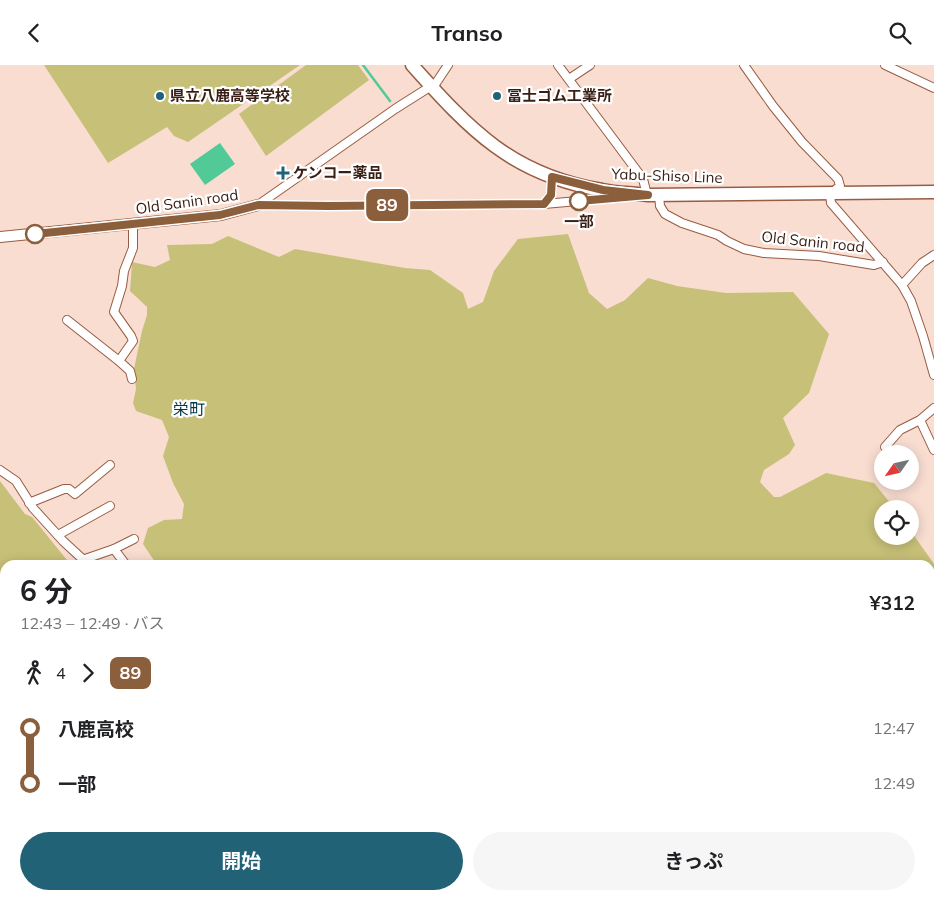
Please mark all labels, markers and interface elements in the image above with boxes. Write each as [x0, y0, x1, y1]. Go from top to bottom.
icon: back [20, 19, 48, 47]
text: Transo [431, 19, 503, 47]
icon: search [886, 19, 914, 47]
place label: 県立八鹿高等学校 [170, 86, 290, 105]
place label: 冨士ゴム工業所 [507, 86, 612, 105]
marker: 県立八鹿高等学校 [154, 90, 166, 102]
marker: 冨士ゴム工業所 [491, 90, 503, 102]
place label: ケンコー薬品 [293, 163, 383, 182]
street label: Yabu-Shiso Line [610, 164, 723, 187]
marker: ケンコー薬品 [277, 167, 289, 179]
street label: Old Sanin road [134, 185, 239, 218]
line badge: 89 [364, 189, 410, 221]
marker: 一部 [569, 191, 589, 211]
text: 89 [376, 193, 398, 216]
place label: 一部 [564, 212, 594, 231]
unlabelled marker [25, 224, 45, 244]
street label: Old Sanin road [761, 227, 865, 256]
district label: 栄町 [173, 399, 205, 419]
north arrow [874, 445, 919, 490]
map controls [874, 445, 919, 545]
button: locate [874, 500, 919, 545]
text: 6 分 [20, 573, 72, 608]
text: ¥312 [869, 591, 915, 615]
text: 12:43 – 12:49 · バス [20, 613, 165, 633]
icon: walk [20, 659, 48, 687]
icon: forward [74, 659, 102, 687]
text: 89 [120, 661, 141, 684]
text: 4 [56, 663, 66, 683]
text: 八鹿高校 [58, 717, 134, 741]
text: 12:47 [873, 718, 915, 738]
text: 一部 [58, 772, 96, 796]
text: 12:49 [873, 773, 915, 793]
button: 開始 [20, 832, 463, 890]
button: きっぷ [473, 832, 915, 890]

